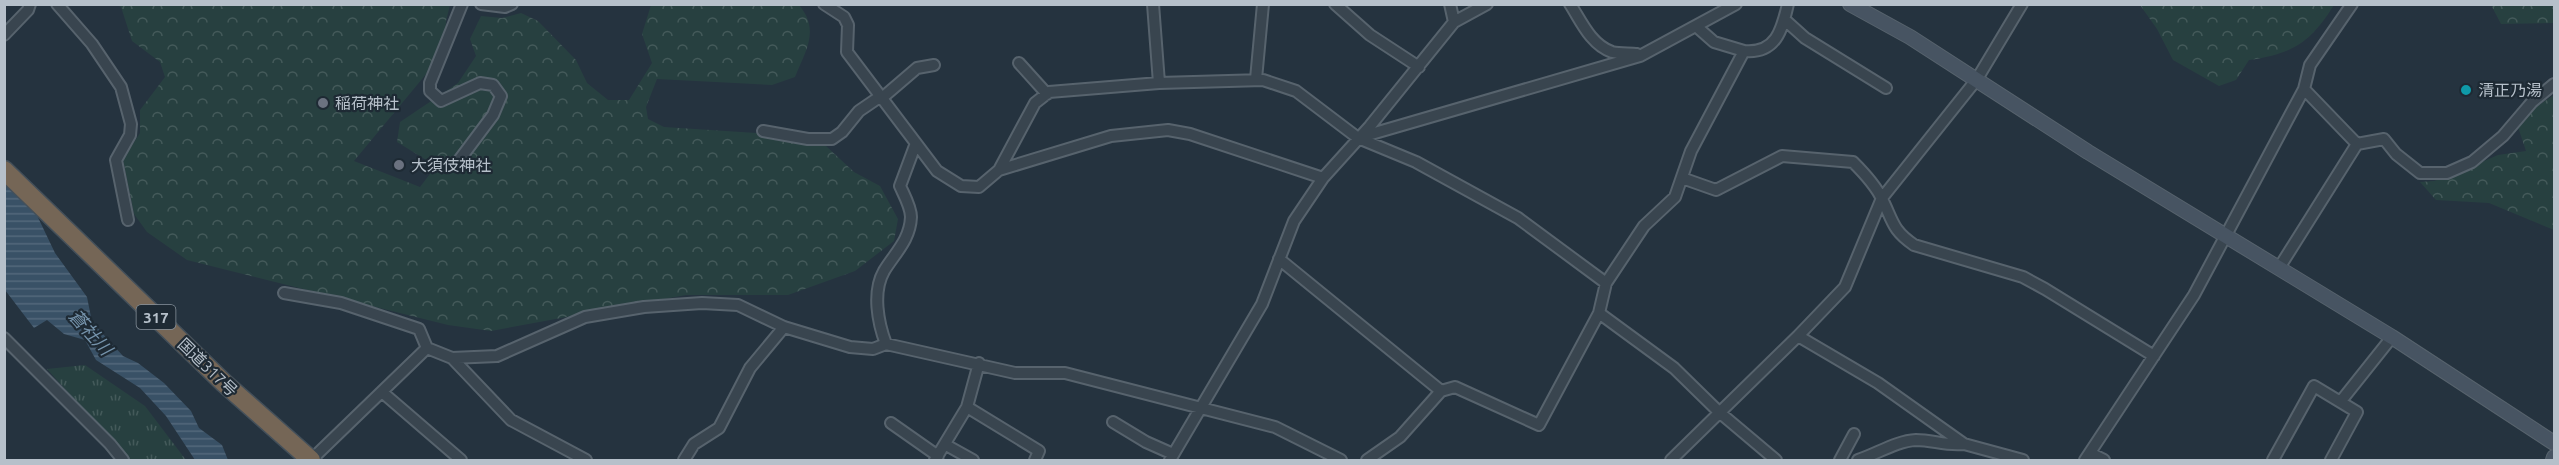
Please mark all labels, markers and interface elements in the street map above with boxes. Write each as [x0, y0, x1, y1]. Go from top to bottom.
place label: 清正乃湯 [2478, 81, 2542, 99]
marker: 清正乃湯 [2459, 83, 2473, 97]
place label: 稲荷神社 [335, 94, 399, 112]
marker: 稲荷神社 [316, 96, 330, 110]
place label: 大須伎神社 [411, 156, 491, 174]
marker: 大須伎神社 [392, 158, 406, 172]
water label: 蒼社川 [66, 305, 118, 360]
road number: 317 [136, 305, 176, 329]
street label: 国道317号 [175, 334, 241, 400]

